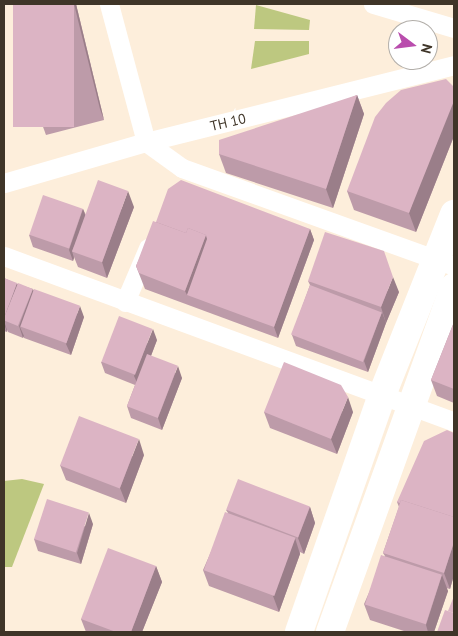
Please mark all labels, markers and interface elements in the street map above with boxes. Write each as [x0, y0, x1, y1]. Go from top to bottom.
north arrow [388, 20, 438, 70]
text: N [417, 42, 436, 55]
street label: TH 10 [208, 110, 248, 134]

